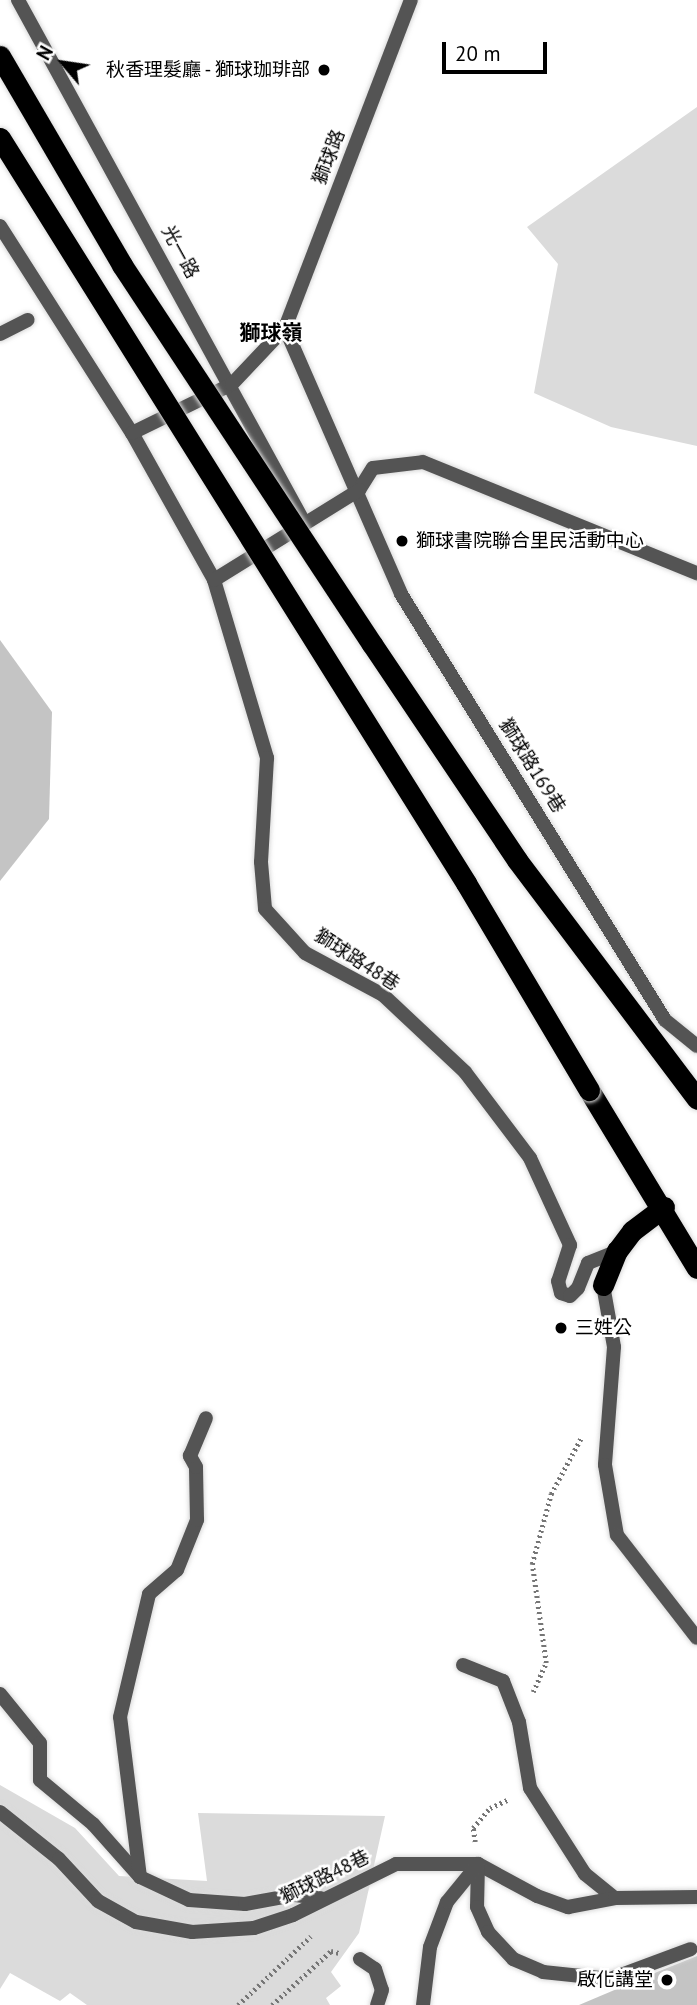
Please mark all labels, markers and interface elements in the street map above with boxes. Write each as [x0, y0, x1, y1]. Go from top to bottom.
north arrow [28, 28, 98, 98]
scale bar [445, 28, 550, 72]
text: 20 m [455, 40, 501, 67]
text: N [31, 42, 58, 64]
place label: 秋香理髮廳 - 獅球珈琲部 [103, 59, 310, 81]
marker: 秋香理髮廳 - 獅球珈琲部 [316, 62, 332, 78]
street label: 獅球路 [308, 126, 350, 188]
street label: 光一路 [156, 222, 204, 282]
district label: 獅球嶺 [240, 320, 302, 346]
place label: 獅球書院聯合里民活動中心 [416, 530, 644, 552]
marker: 獅球書院聯合里民活動中心 [394, 533, 410, 549]
street label: 獅球路169巷 [494, 715, 570, 817]
street label: 獅球路48巷 [310, 924, 404, 996]
place label: 三姓公 [575, 1317, 632, 1339]
marker: 三姓公 [553, 1320, 569, 1336]
street label: 獅球路48巷 [277, 1846, 373, 1908]
place label: 啟化講堂 [577, 1969, 653, 1991]
marker: 啟化講堂 [659, 1972, 675, 1988]

